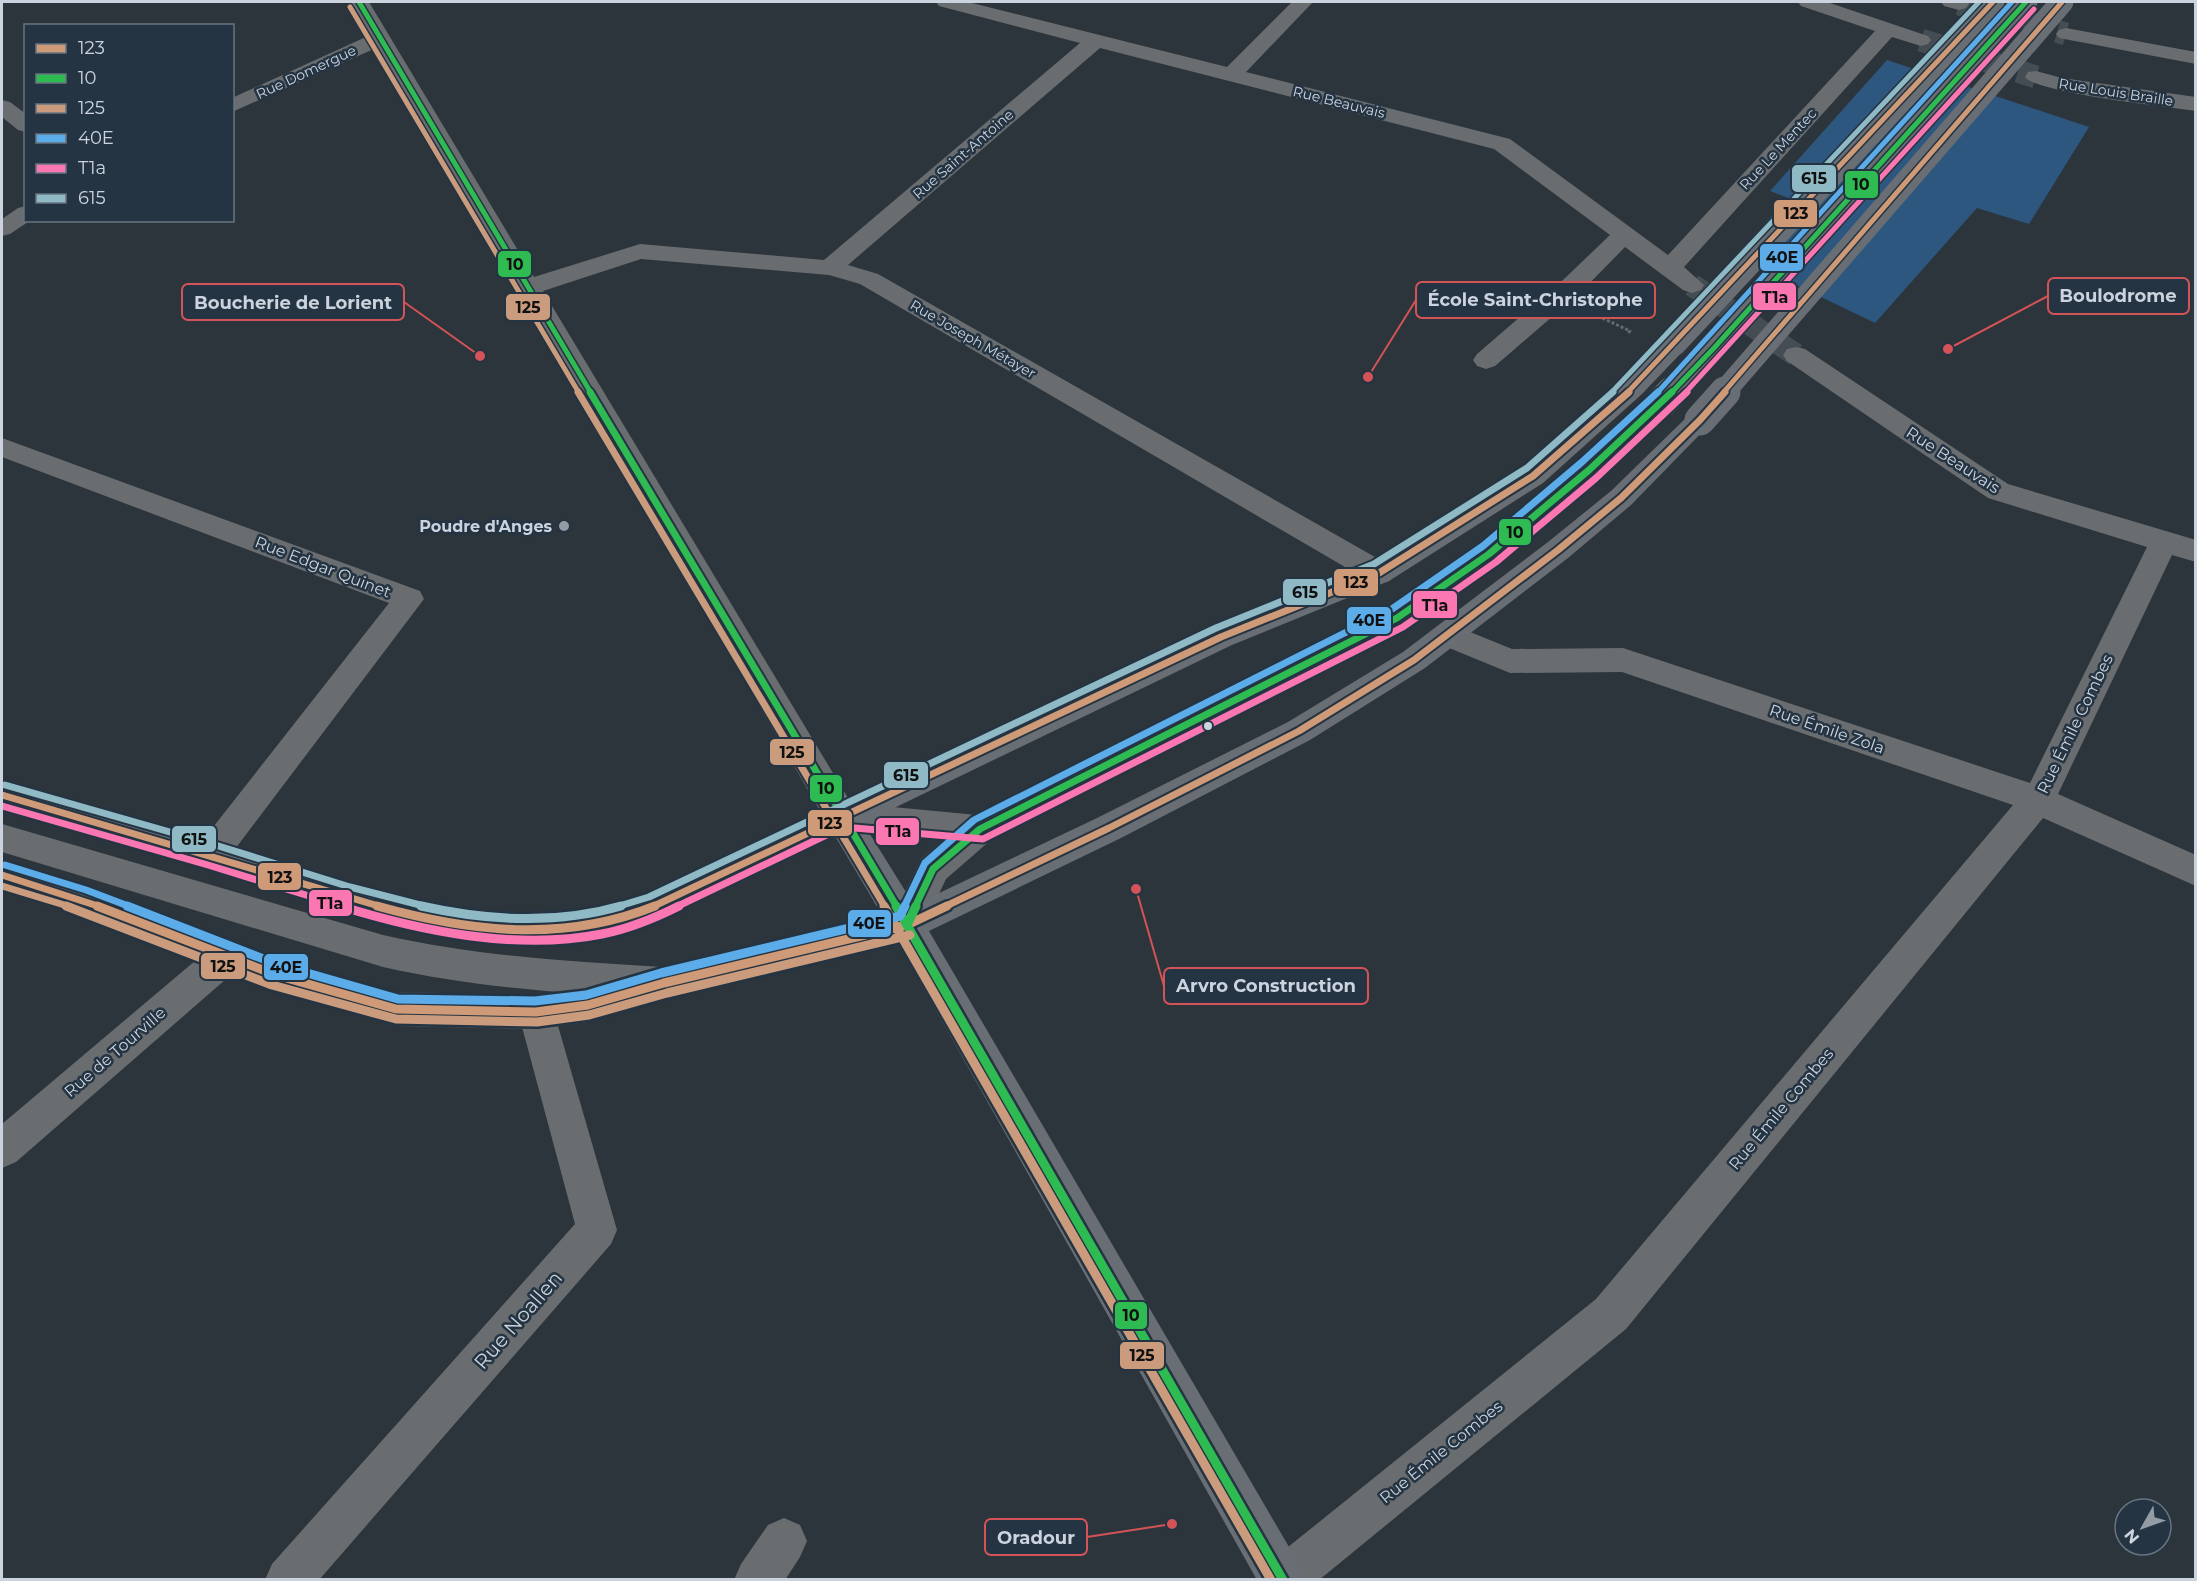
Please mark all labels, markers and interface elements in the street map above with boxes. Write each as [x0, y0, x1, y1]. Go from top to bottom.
legend [24, 24, 234, 222]
text: 123 [78, 37, 105, 59]
street label: Rue Domergue [253, 41, 359, 103]
text: 10 [78, 67, 96, 89]
street label: Rue Louis Braille [2057, 74, 2175, 110]
street label: Rue Beauvais [1291, 82, 1387, 122]
text: 125 [78, 97, 105, 119]
street label: Rue Le Mentec [1736, 104, 1820, 194]
street label: Rue Saint-Antoine [909, 105, 1017, 203]
text: 40E [78, 127, 114, 149]
text: T1a [78, 157, 106, 179]
line badge: 615 [1791, 164, 1837, 193]
text: 615 [1801, 169, 1827, 188]
line badge: 10 [1844, 170, 1879, 199]
text: 10 [1852, 175, 1870, 194]
text: 615 [78, 187, 106, 209]
line badge: 123 [1773, 199, 1818, 228]
text: 123 [1783, 204, 1809, 223]
line badge: 40E [1759, 243, 1804, 272]
text: 40E [1766, 248, 1798, 267]
line badge: 10 [497, 250, 532, 278]
text: 10 [506, 255, 524, 274]
callout: Boulodrome [2048, 278, 2189, 314]
callout: École Saint-Christophe [1416, 282, 1655, 318]
line badge: T1a [1752, 282, 1797, 311]
callout: Boucherie de Lorient [182, 284, 404, 320]
text: Boulodrome [2059, 285, 2177, 307]
text: T1a [1762, 288, 1788, 307]
text: École Saint-Christophe [1427, 289, 1643, 311]
text: Boucherie de Lorient [194, 292, 392, 314]
line badge: 125 [505, 293, 551, 321]
street label: Rue Joseph Métayer [907, 296, 1039, 382]
text: 125 [515, 298, 541, 317]
street label: Rue Beauvais [1903, 423, 2004, 497]
place label: Poudre d'Anges [419, 517, 552, 536]
line badge: 10 [1498, 518, 1532, 546]
marker: Poudre d'Anges [557, 519, 571, 533]
text: 10 [1506, 523, 1524, 542]
street label: Rue Edgar Quinet [252, 532, 394, 602]
line badge: 123 [1333, 568, 1379, 597]
text: 123 [1343, 573, 1369, 592]
line badge: 615 [1282, 578, 1327, 606]
text: 615 [1292, 583, 1318, 602]
line badge: T1a [1412, 590, 1458, 619]
text: T1a [1422, 596, 1448, 615]
line badge: 40E [1346, 606, 1392, 635]
text: 40E [1353, 611, 1385, 630]
street label: Rue Émile Combes [2033, 651, 2117, 797]
street label: Rue Émile Zola [1767, 700, 1887, 758]
unlabelled marker [1202, 720, 1214, 732]
line badge: 125 [769, 738, 815, 766]
text: 125 [779, 743, 805, 762]
line badge: 615 [883, 761, 929, 789]
text: 615 [893, 766, 919, 785]
line badge: 10 [809, 774, 843, 803]
text: 10 [817, 779, 835, 798]
line badge: 123 [807, 809, 853, 837]
text: 123 [817, 814, 843, 833]
line badge: T1a [875, 817, 920, 846]
text: T1a [885, 822, 911, 841]
line badge: 615 [171, 825, 217, 853]
text: 615 [181, 830, 207, 849]
line badge: 123 [257, 862, 302, 891]
text: 123 [267, 868, 293, 887]
line badge: T1a [308, 889, 353, 917]
text: T1a [317, 894, 343, 913]
line badge: 40E [847, 909, 892, 938]
text: 40E [853, 914, 885, 933]
line badge: 125 [200, 952, 246, 980]
line badge: 40E [263, 953, 309, 981]
text: 125 [210, 957, 236, 976]
text: 40E [270, 958, 302, 977]
callout: Arvro Construction [1164, 968, 1368, 1004]
text: Arvro Construction [1175, 975, 1356, 997]
street label: Rue de Tourville [61, 1003, 169, 1101]
street label: Rue Émile Combes [1725, 1044, 1837, 1174]
street label: Rue Noallen [469, 1266, 567, 1374]
line badge: 10 [1114, 1301, 1148, 1330]
text: 10 [1122, 1306, 1140, 1325]
line badge: 125 [1119, 1341, 1165, 1370]
text: 125 [1129, 1346, 1155, 1365]
street label: Rue Émile Combes [1376, 1396, 1506, 1507]
north arrow [2113, 1497, 2173, 1557]
callout: Oradour [985, 1519, 1087, 1555]
text: N [2120, 1525, 2143, 1547]
text: Oradour [997, 1527, 1075, 1549]

